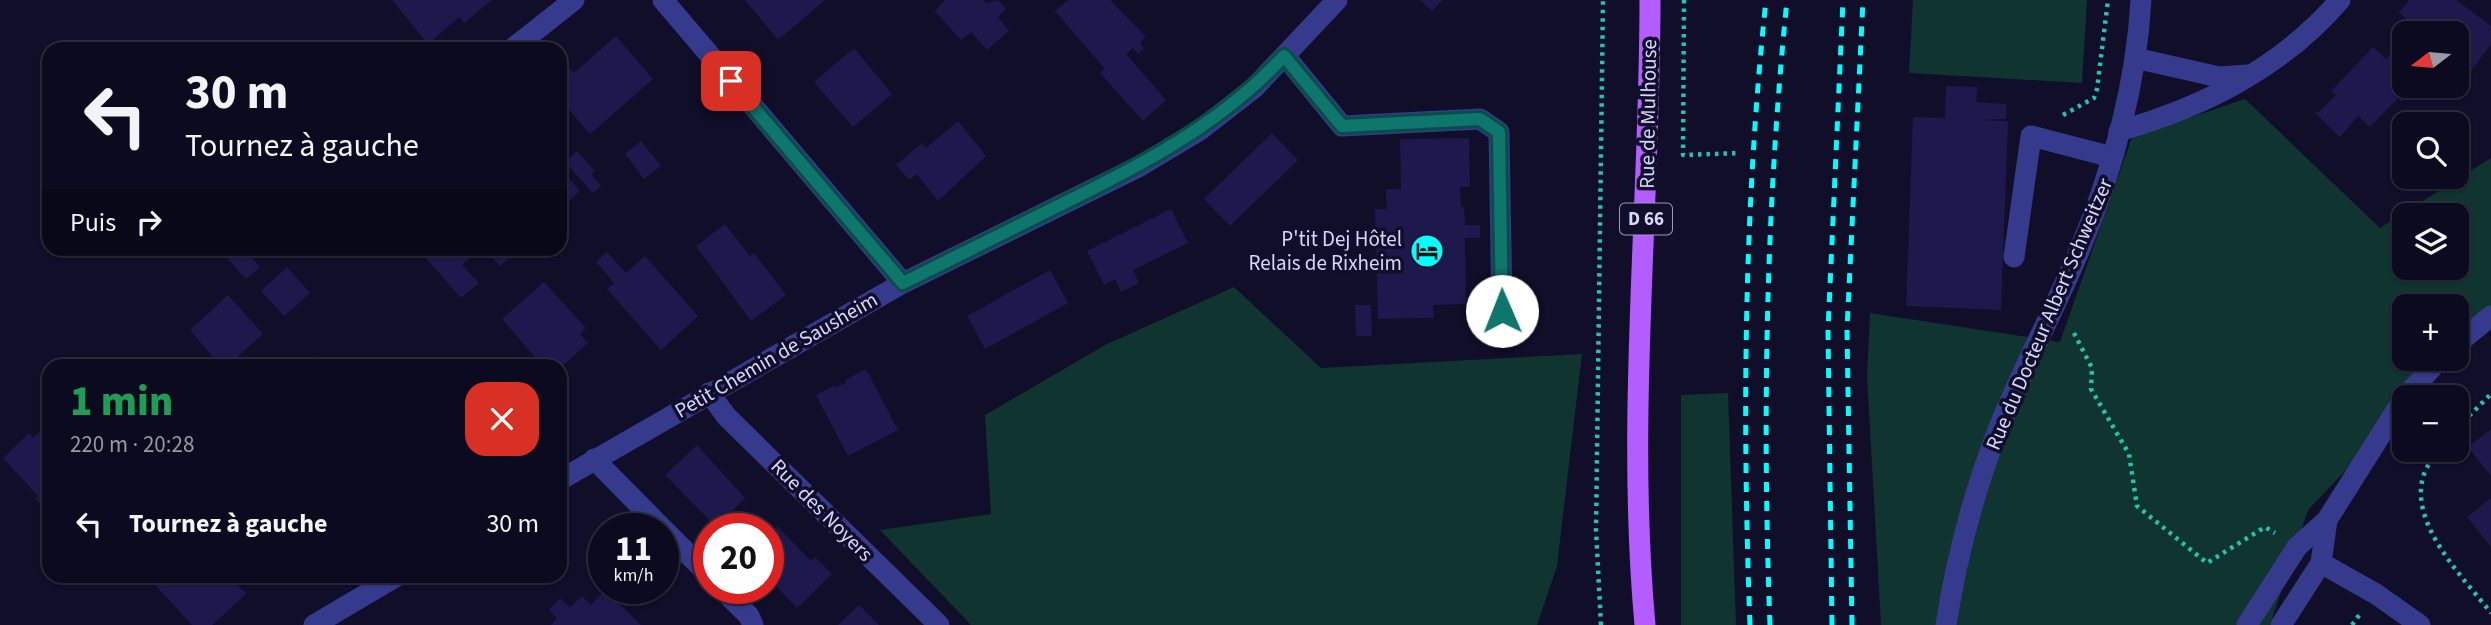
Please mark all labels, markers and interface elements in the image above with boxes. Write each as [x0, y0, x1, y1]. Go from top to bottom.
north arrow [2392, 21, 2469, 98]
map controls [2392, 21, 2469, 462]
street label: Rue de Mulhouse [1632, 39, 1664, 189]
pin [701, 51, 761, 111]
text: 30 m [185, 58, 289, 128]
icon: arrive [712, 62, 750, 100]
icon: left [70, 70, 161, 161]
button: search [2392, 112, 2469, 189]
text: Tournez à gauche [185, 123, 419, 169]
street label: Rue du Docteur Albert Schweitzer [1978, 173, 2120, 455]
icon: right [130, 203, 168, 241]
button: layers [2392, 203, 2469, 280]
text: Puis [70, 204, 116, 241]
road number: D 66 [1620, 204, 1672, 234]
place label: P'tit Dej Hôtel Relais de Rixheim [1249, 224, 1402, 278]
hotel icon: P'tit Dej Hôtel Relais de Rixheim [1408, 232, 1446, 270]
position arrow [1465, 274, 1539, 348]
street label: Petit Chemin de Sausheim [669, 285, 883, 425]
button: + [2392, 294, 2469, 371]
text: 1 min [70, 372, 173, 432]
button: close [465, 382, 539, 456]
button: − [2392, 385, 2469, 462]
text: 220 m · 20:28 [70, 428, 194, 461]
street label: Rue des Noyers [764, 452, 880, 568]
icon: left [70, 505, 108, 543]
text: Tournez à gauche [129, 505, 328, 542]
text: 30 m [486, 505, 539, 542]
speed limit sign: 20 [693, 513, 784, 604]
text: 11 [615, 524, 652, 574]
text: km/h [614, 563, 653, 588]

